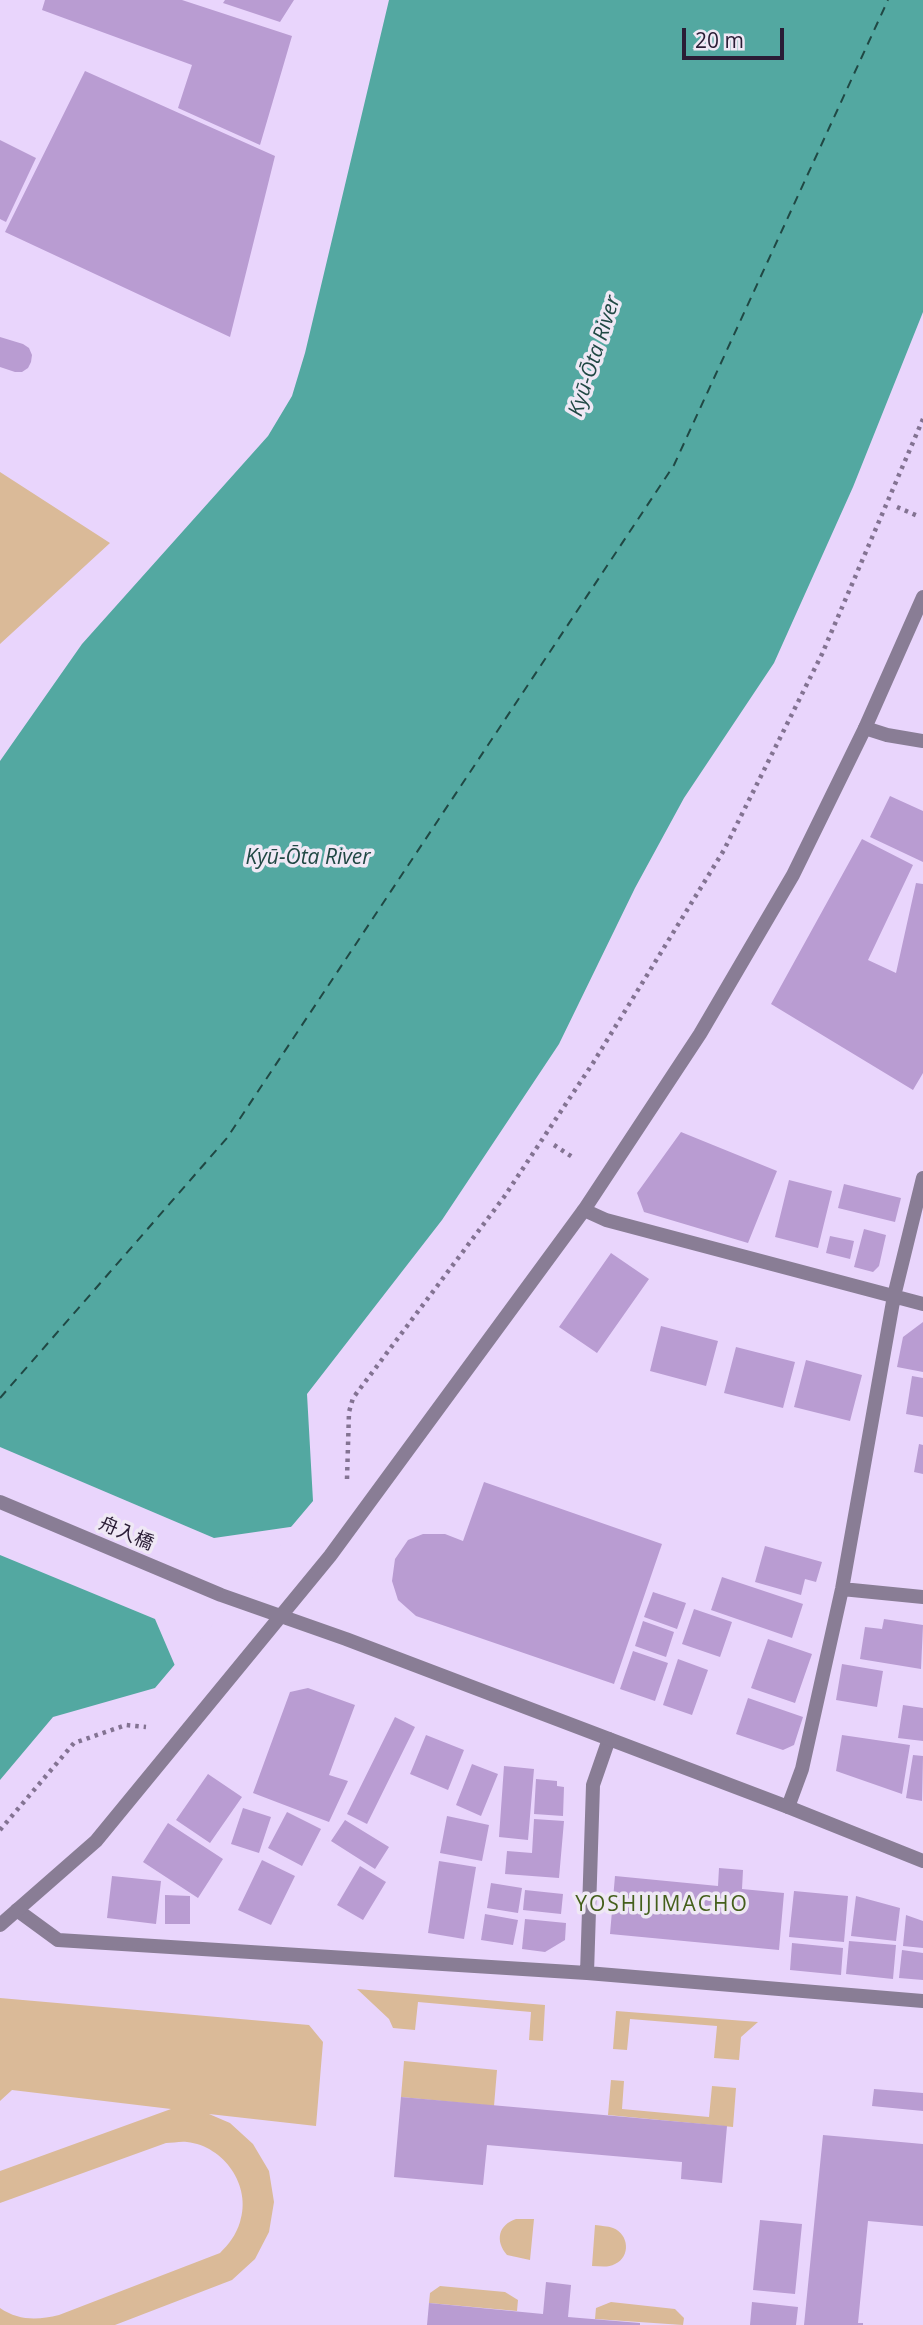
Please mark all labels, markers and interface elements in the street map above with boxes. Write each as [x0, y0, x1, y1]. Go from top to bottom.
scale bar [685, 14, 786, 58]
text: 20 m [695, 26, 744, 54]
water label: Kyū-Ōta River [564, 293, 626, 419]
water label: Kyū-Ōta River [245, 845, 371, 871]
street label: 舟入橋 [95, 1512, 157, 1556]
district label: YOSHIJIMACHO [577, 1892, 747, 1918]

